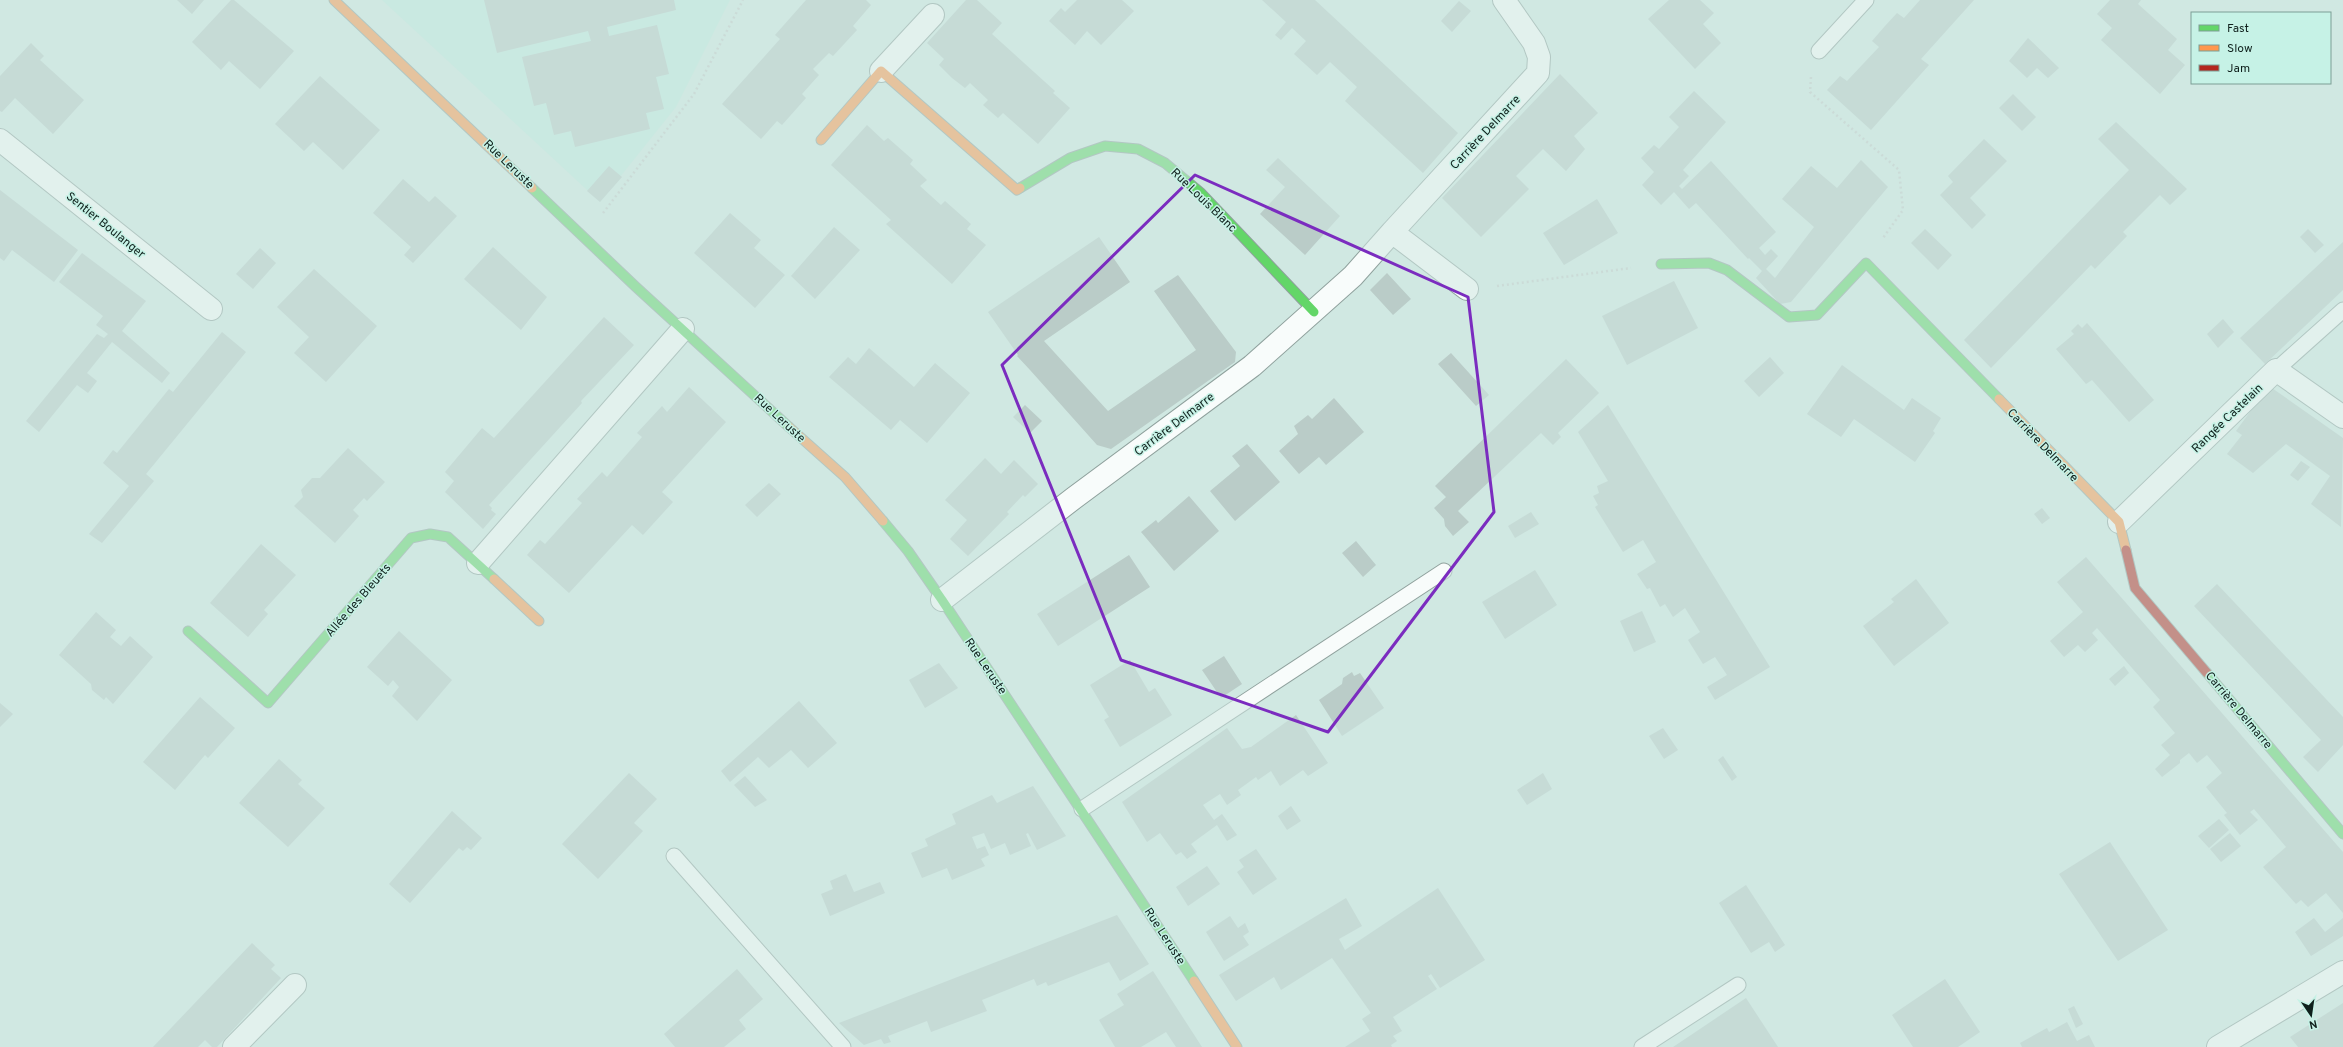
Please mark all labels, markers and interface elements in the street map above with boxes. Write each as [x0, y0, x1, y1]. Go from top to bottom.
legend [2191, 12, 2331, 84]
text: Fast [2227, 21, 2249, 37]
text: Slow [2227, 41, 2253, 57]
text: Jam [2227, 61, 2250, 77]
street label: Carrière Delmarre [1447, 92, 1524, 173]
street label: Rue Leruste [479, 136, 537, 193]
street label: Rue Louis Blanc [1167, 165, 1240, 236]
street label: Sentier Boulanger [62, 189, 149, 263]
street label: Rangée Castelain [2189, 381, 2267, 457]
street label: Carrière Delmarre [1131, 389, 1218, 460]
street label: Rue Leruste [750, 391, 808, 447]
street label: Carrière Delmarre [2003, 405, 2082, 486]
street label: Allée des Bleuets [322, 561, 395, 641]
street label: Rue Leruste [960, 635, 1010, 698]
street label: Carrière Delmarre [2201, 669, 2275, 753]
street label: Rue Leruste [1140, 905, 1189, 968]
north arrow [2291, 995, 2331, 1035]
text: N [2308, 1016, 2318, 1031]

